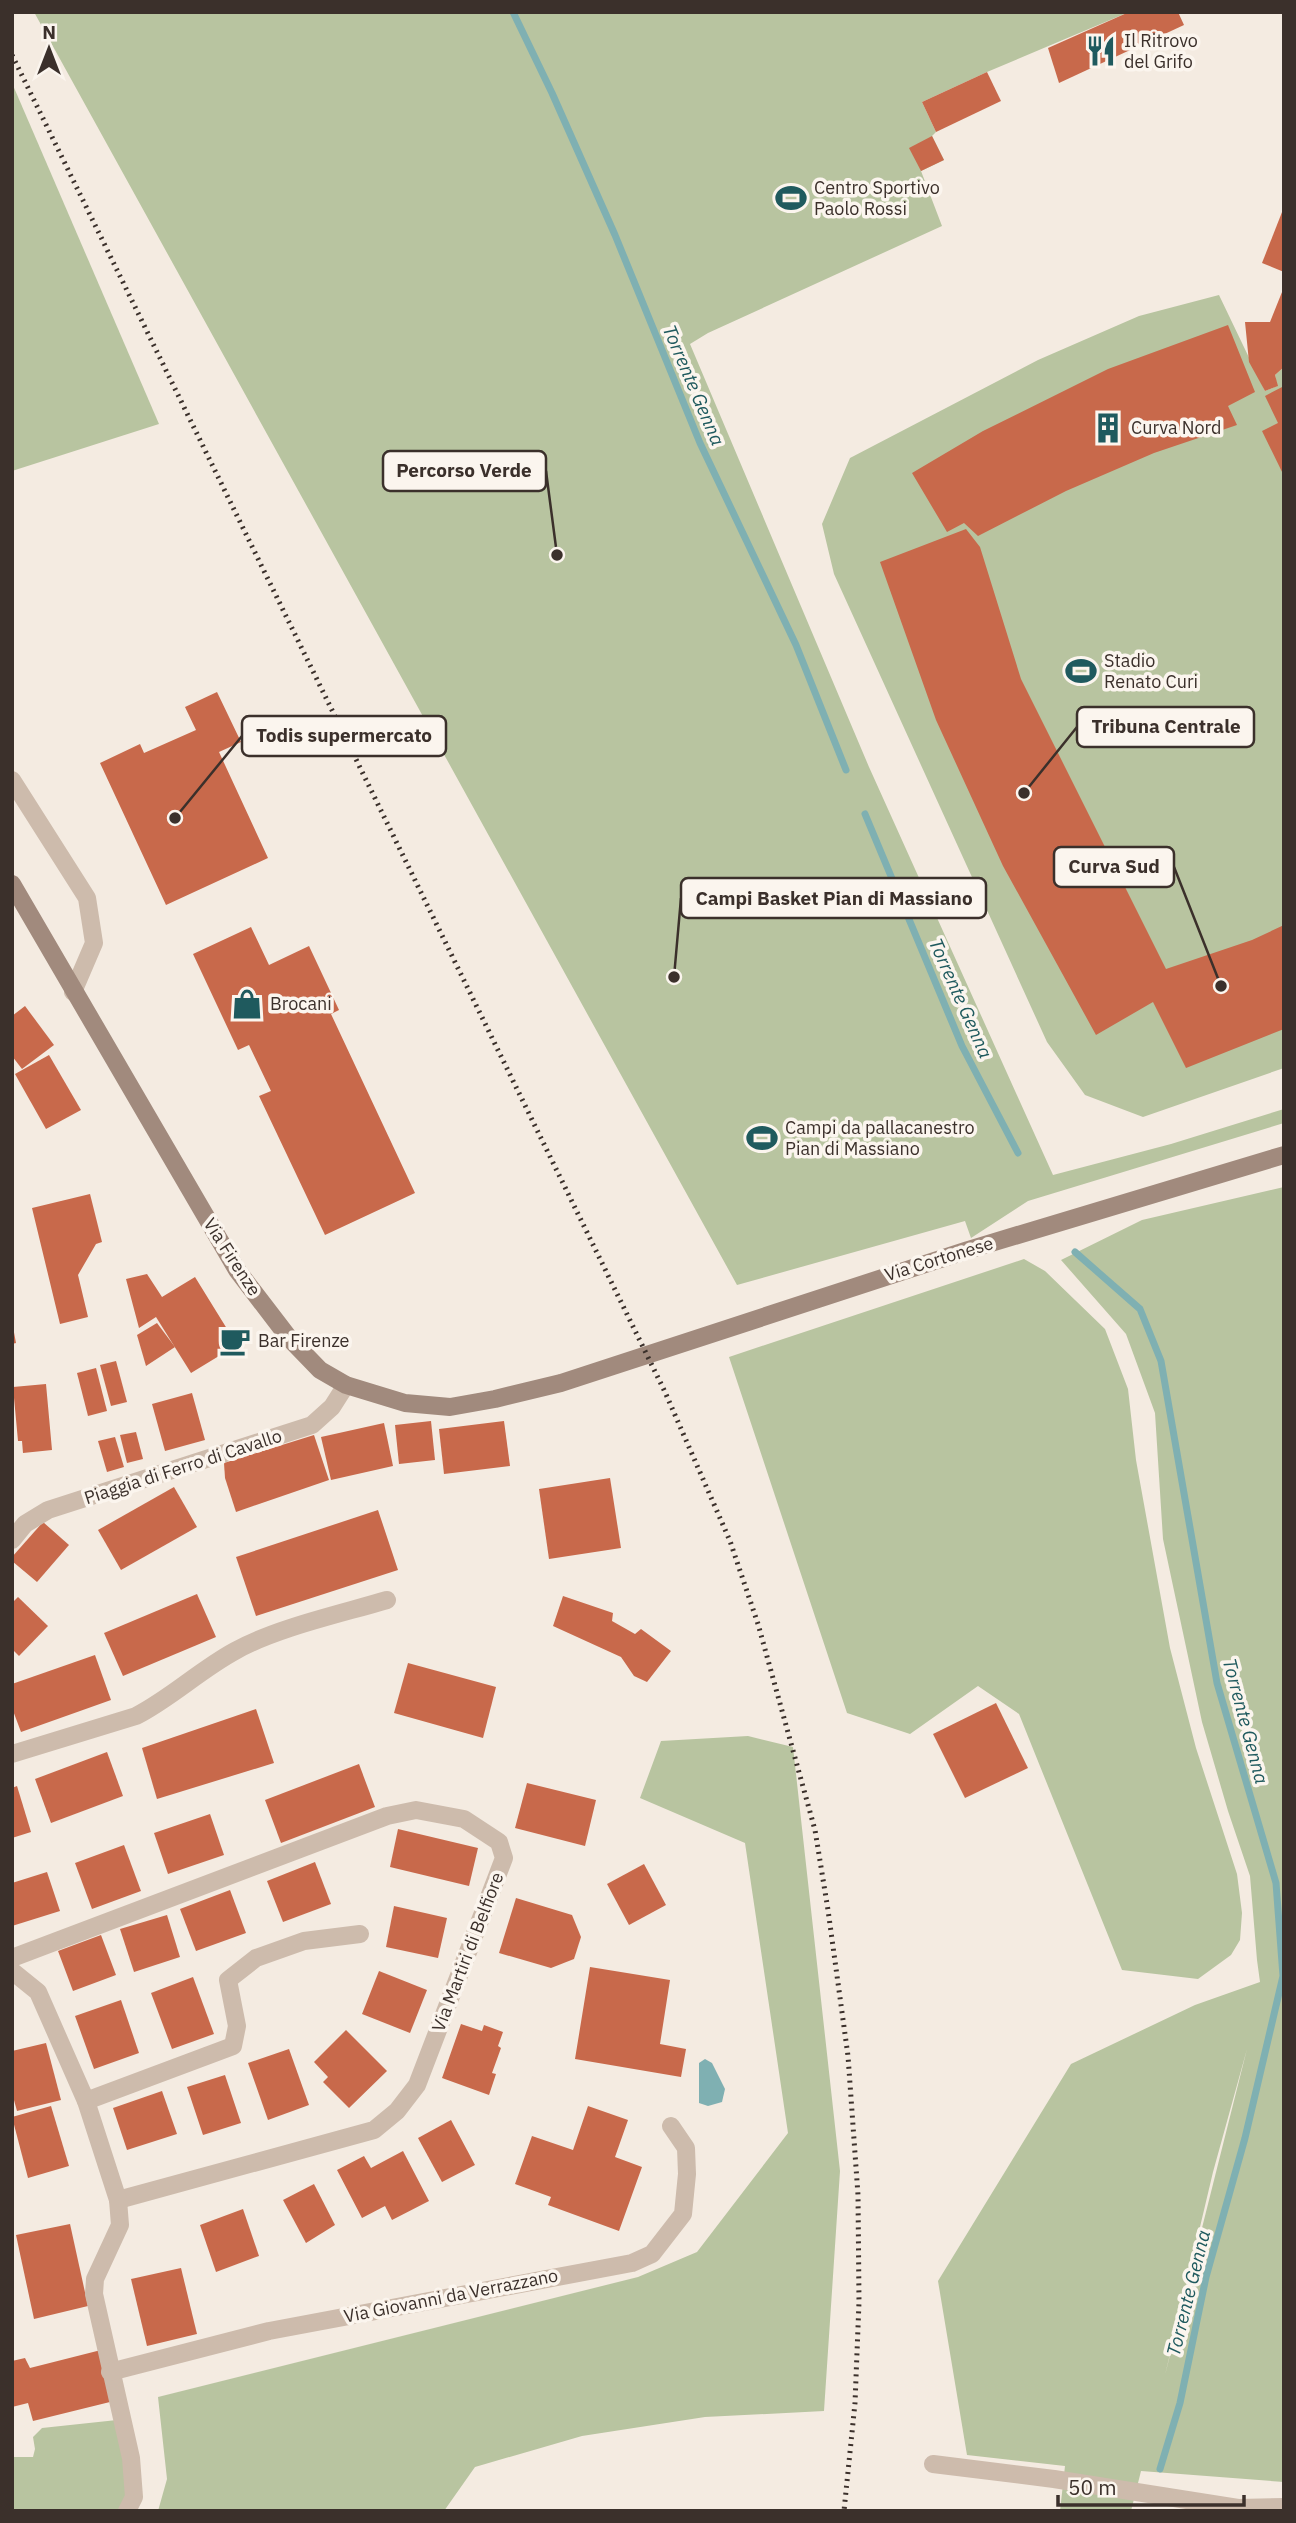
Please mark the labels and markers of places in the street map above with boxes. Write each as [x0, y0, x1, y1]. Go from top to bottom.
place label: Il Ritrovo del Grifo [1124, 29, 1198, 73]
restaurant icon: Il Ritrovo del Grifo [1084, 34, 1118, 68]
place label: Centro Sportivo Paolo Rossi [814, 176, 940, 220]
sports icon: Centro Sportivo Paolo Rossi [774, 181, 808, 215]
building icon: Curva Nord [1091, 411, 1125, 445]
place label: Curva Nord [1131, 416, 1222, 439]
callout: Percorso Verde [383, 451, 546, 491]
place label: Stadio Renato Curi [1104, 649, 1198, 693]
sports icon: Stadio Renato Curi [1064, 654, 1098, 688]
callout: Tribuna Centrale [1077, 707, 1254, 747]
callout: Todis supermercato [242, 716, 446, 756]
callout: Curva Sud [1054, 847, 1174, 887]
callout: Campi Basket Pian di Massiano [681, 878, 986, 918]
shop icon: Brocani [230, 987, 264, 1021]
place label: Brocani [270, 992, 332, 1015]
place label: Campi da pallacanestro Pian di Massiano [785, 1116, 975, 1160]
sports icon: Campi da pallacanestro Pian di Massiano [745, 1121, 779, 1155]
cafe icon: Bar Firenze [218, 1324, 252, 1358]
place label: Bar Firenze [258, 1329, 350, 1352]

